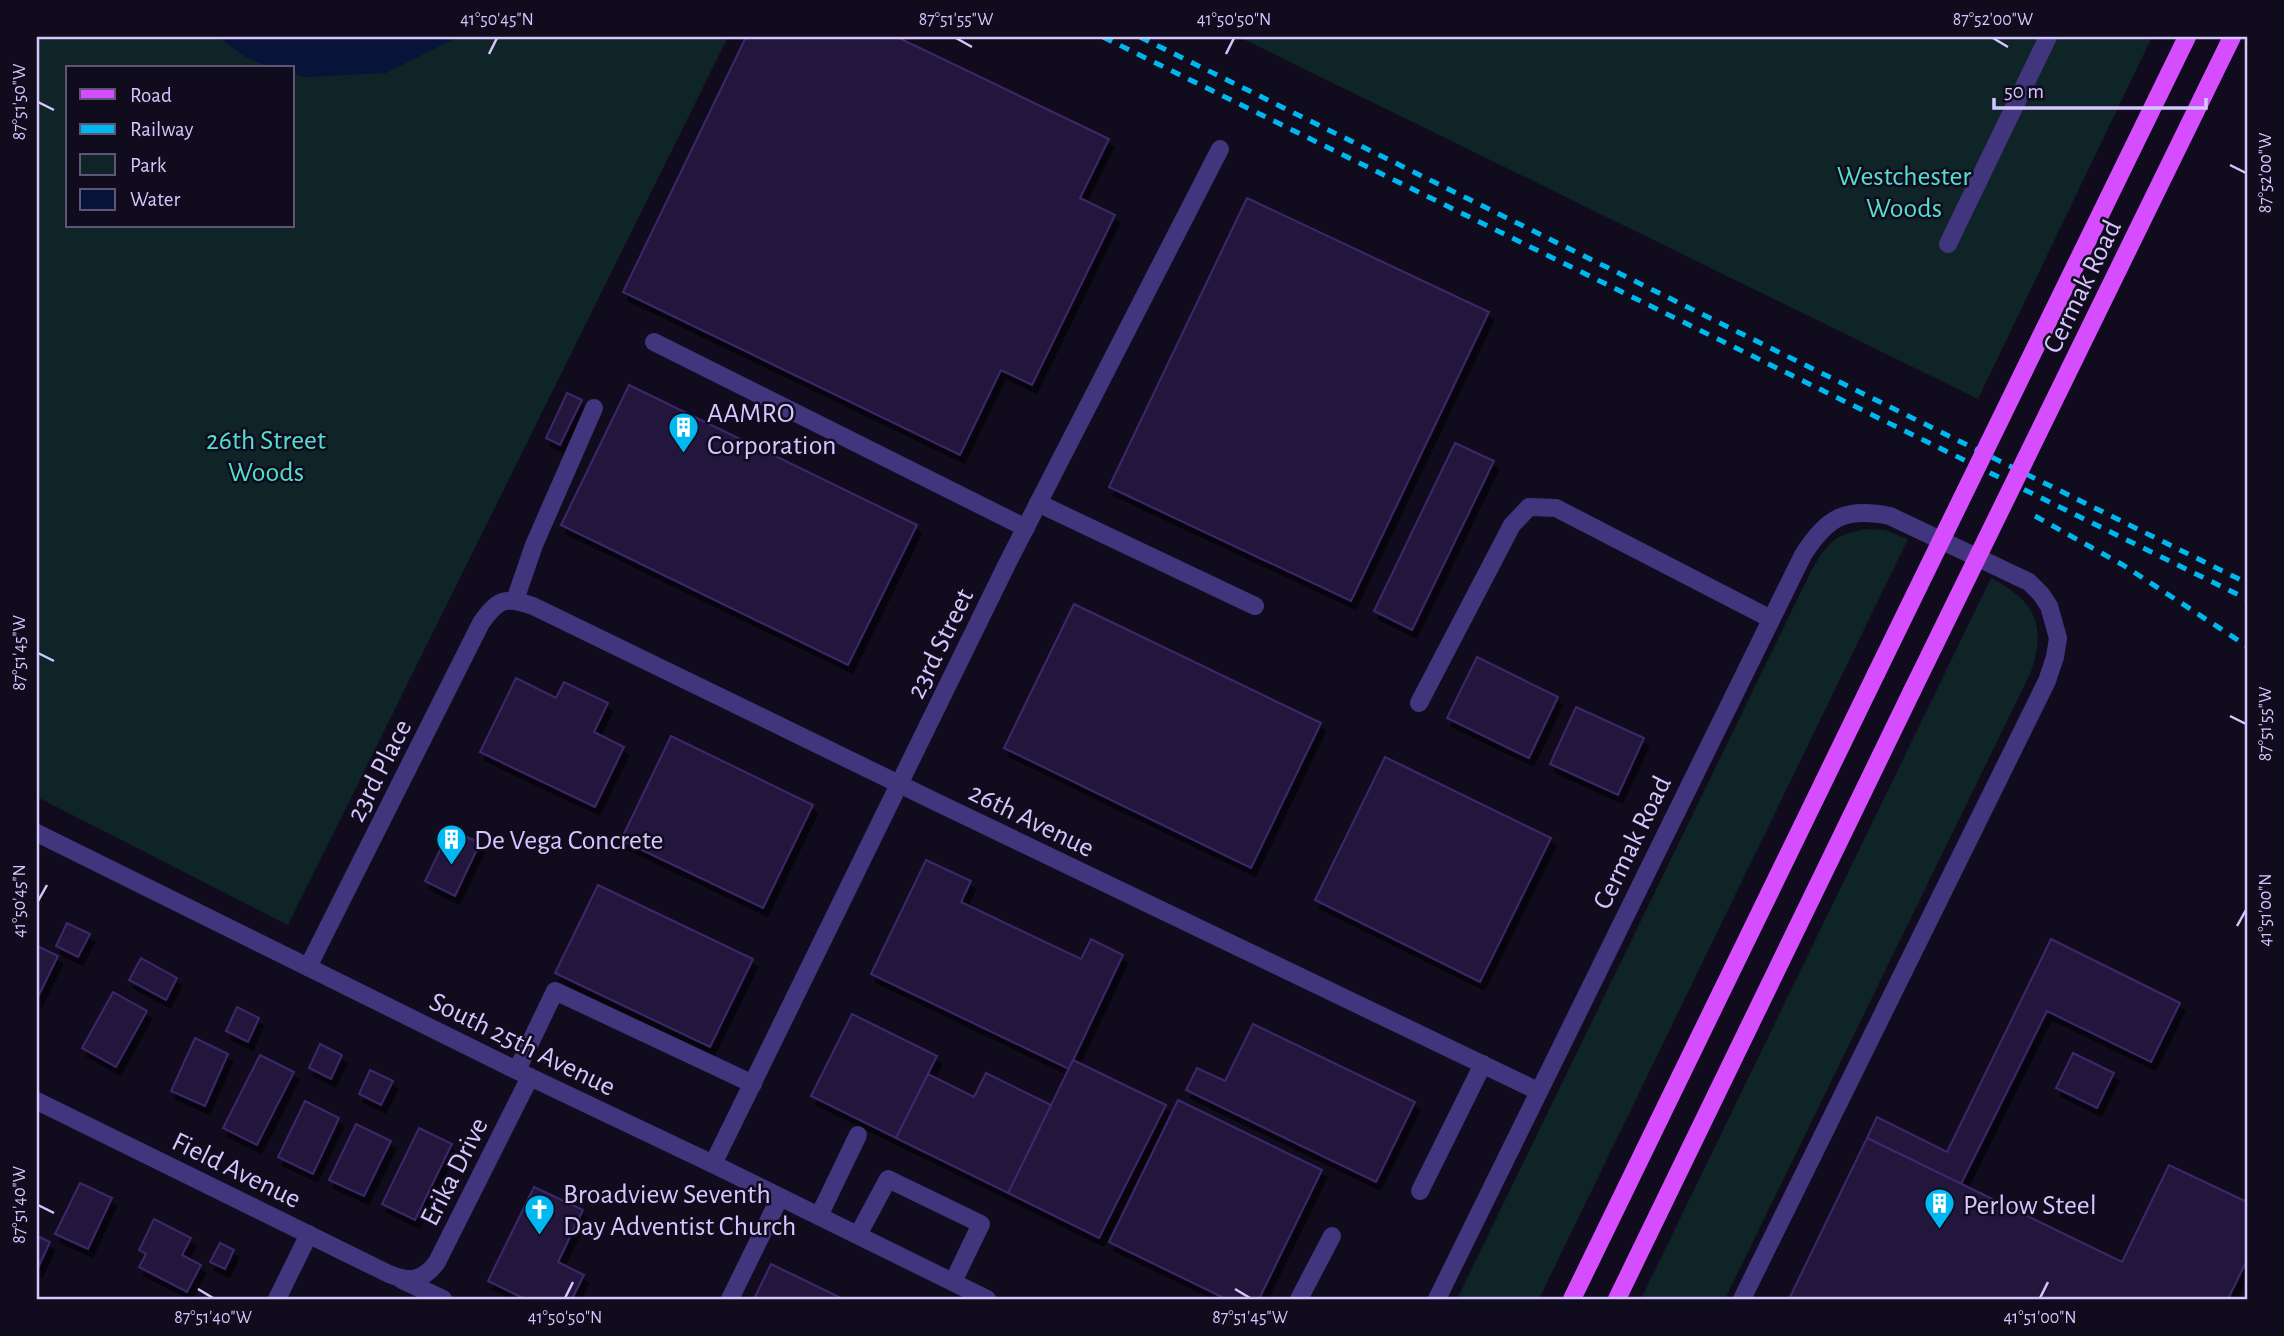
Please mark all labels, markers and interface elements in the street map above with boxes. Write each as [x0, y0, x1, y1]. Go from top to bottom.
text: 41°50'45"N [460, 11, 534, 29]
text: 87°51'55"W [919, 11, 993, 29]
text: 41°50'50"N [1197, 11, 1271, 29]
text: 87°52'00"W [1953, 11, 2033, 29]
text: 87°51'50"W [11, 64, 29, 140]
legend [66, 66, 294, 228]
scale bar [1994, 66, 2205, 110]
text: 50 m [2004, 81, 2044, 102]
text: Road [130, 85, 172, 106]
text: Railway [130, 119, 193, 140]
text: 87°52'00"W [2257, 133, 2275, 213]
text: Park [130, 155, 167, 176]
park label: Westchester Woods [1837, 163, 1971, 223]
text: Water [130, 189, 180, 210]
street label: Cermak Road [2039, 216, 2127, 358]
place label: AAMRO Corporation [707, 400, 837, 460]
building icon: AAMRO Corporation [667, 411, 701, 455]
park label: 26th Street Woods [206, 427, 326, 487]
street label: 23rd Street [902, 585, 979, 703]
text: 87°51'45"W [11, 615, 29, 691]
text: 87°51'55"W [2257, 687, 2275, 761]
street label: 23rd Place [342, 715, 417, 826]
street label: Cermak Road [1589, 772, 1677, 914]
street label: 26th Avenue [964, 778, 1098, 863]
building icon: De Vega Concrete [434, 822, 468, 866]
place label: De Vega Concrete [474, 827, 663, 855]
text: 41°50'45"N [11, 864, 29, 938]
text: 41°51'00"N [2257, 873, 2275, 947]
street label: South 25th Avenue [425, 988, 619, 1102]
street label: Erika Drive [416, 1113, 494, 1230]
street label: Field Avenue [167, 1128, 305, 1214]
text: 87°51'40"W [11, 1166, 29, 1244]
place label: Broadview Seventh Day Adventist Church [563, 1181, 796, 1241]
building icon: Perlow Steel [1923, 1187, 1957, 1231]
church icon: Broadview Seventh Day Adventist Church [523, 1192, 557, 1236]
place label: Perlow Steel [1963, 1192, 2097, 1220]
text: 87°51'40"W [174, 1309, 252, 1327]
text: 41°50'50"N [528, 1309, 602, 1327]
text: 87°51'45"W [1212, 1309, 1288, 1327]
text: 41°51'00"N [2003, 1309, 2077, 1327]

